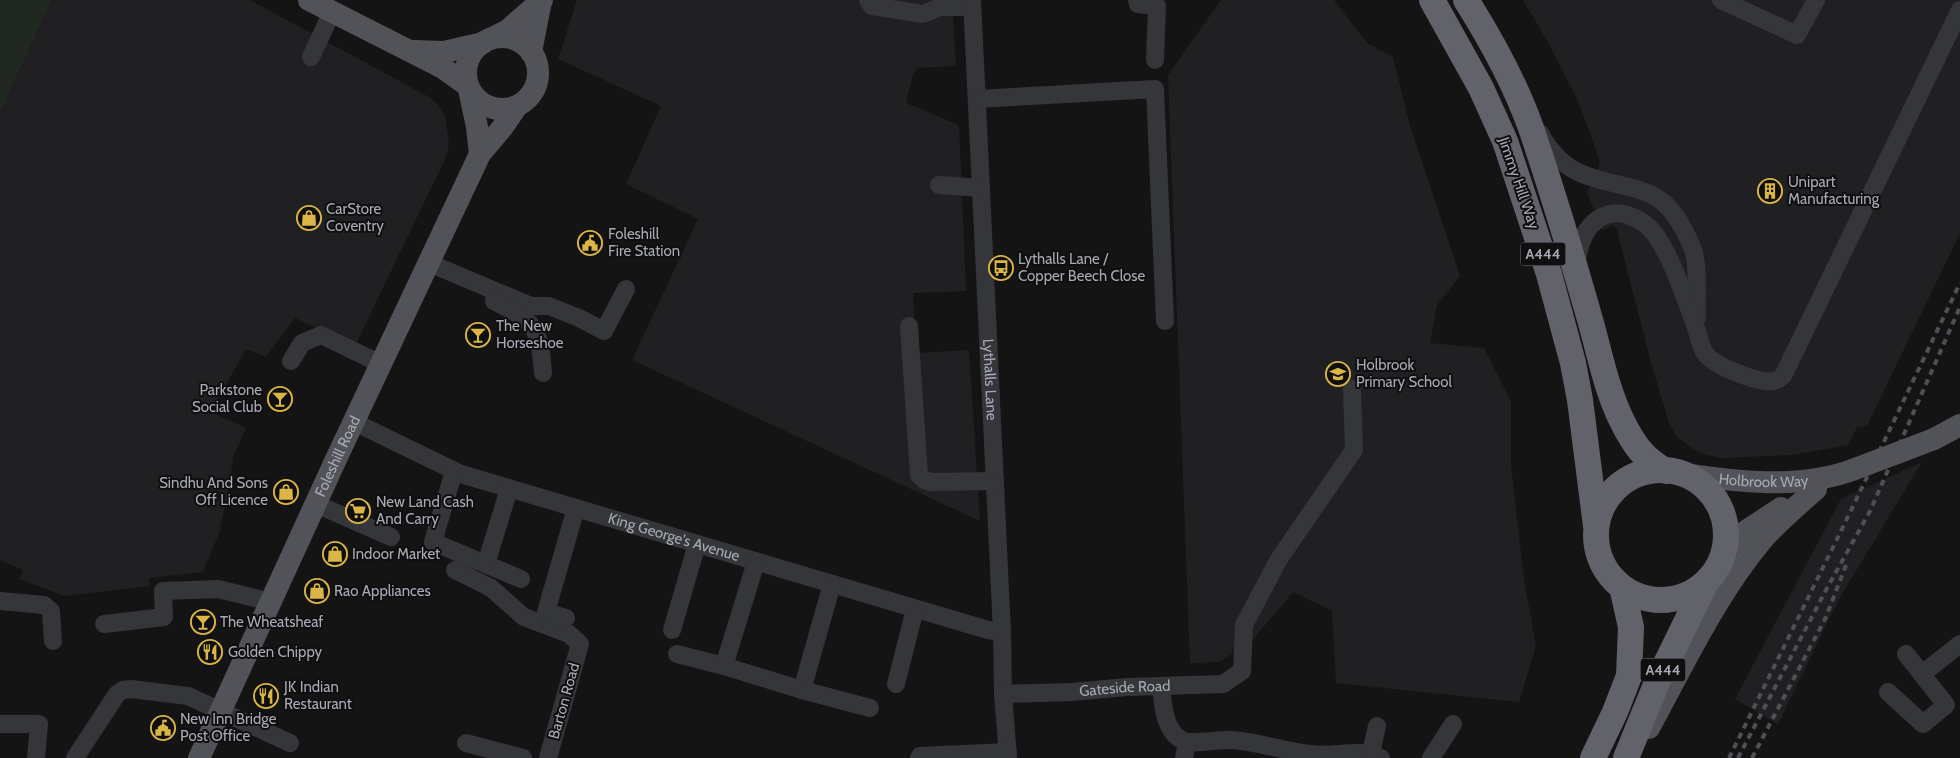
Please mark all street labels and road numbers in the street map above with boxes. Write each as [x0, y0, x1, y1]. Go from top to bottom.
street label: Jimmy Hill Way [1495, 134, 1543, 232]
road number: A444 [1520, 242, 1566, 266]
street label: Lythalls Lane [979, 338, 1001, 421]
street label: Foleshill Road [311, 413, 364, 500]
street label: Holbrook Way [1718, 470, 1810, 491]
street label: King George's Avenue [606, 509, 742, 565]
road number: A444 [1640, 658, 1686, 682]
street label: Barton Road [545, 661, 583, 741]
street label: Gateside Road [1079, 677, 1171, 700]

